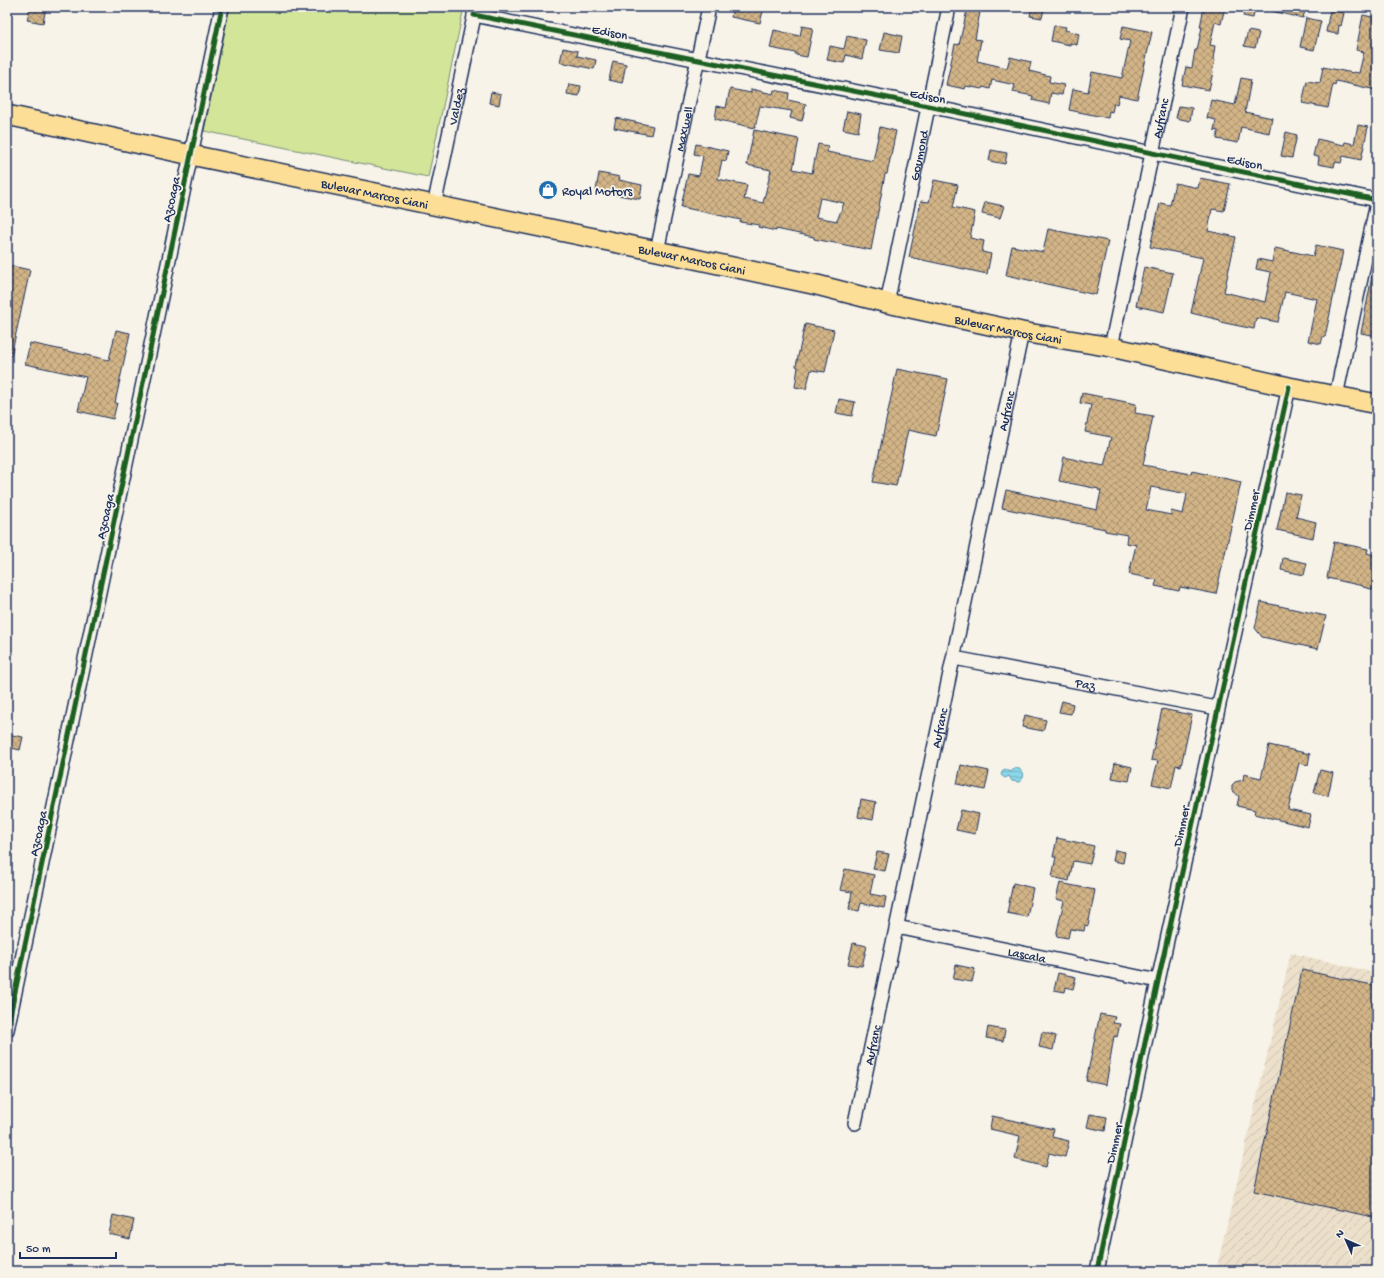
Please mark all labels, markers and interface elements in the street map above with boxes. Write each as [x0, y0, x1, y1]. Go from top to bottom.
street label: Edison [590, 23, 630, 44]
street label: Valdez [446, 86, 469, 128]
street label: Edison [908, 87, 948, 108]
street label: Aufranc [1150, 97, 1174, 140]
street label: Maxwell [673, 105, 698, 153]
street label: Goumond [908, 128, 933, 182]
street label: Edison [1225, 152, 1265, 175]
street label: Azcoaga [160, 175, 185, 224]
street label: Bulevar Marcos Ciani [318, 177, 429, 214]
shop icon: Royal Motors [537, 179, 559, 201]
place label: Royal Motors [562, 185, 634, 200]
street label: Bulevar Marcos Ciani [636, 242, 747, 280]
street label: Bulevar Marcos Ciani [952, 313, 1063, 349]
street label: Aufranc [996, 389, 1019, 432]
street label: Dimmer [1241, 488, 1264, 533]
street label: Azcoaga [94, 492, 119, 541]
street label: Paz [1073, 676, 1098, 695]
street label: Aufranc [929, 706, 953, 749]
street label: Dimmer [1171, 804, 1194, 849]
street label: Azcoaga [27, 809, 52, 858]
street label: Lascala [1006, 945, 1048, 968]
street label: Aufranc [862, 1023, 886, 1066]
street label: Dimmer [1104, 1121, 1127, 1166]
north arrow [1326, 1220, 1366, 1260]
text: N [1334, 1228, 1347, 1241]
scale bar [20, 1234, 116, 1260]
text: 50 m [26, 1243, 51, 1257]

